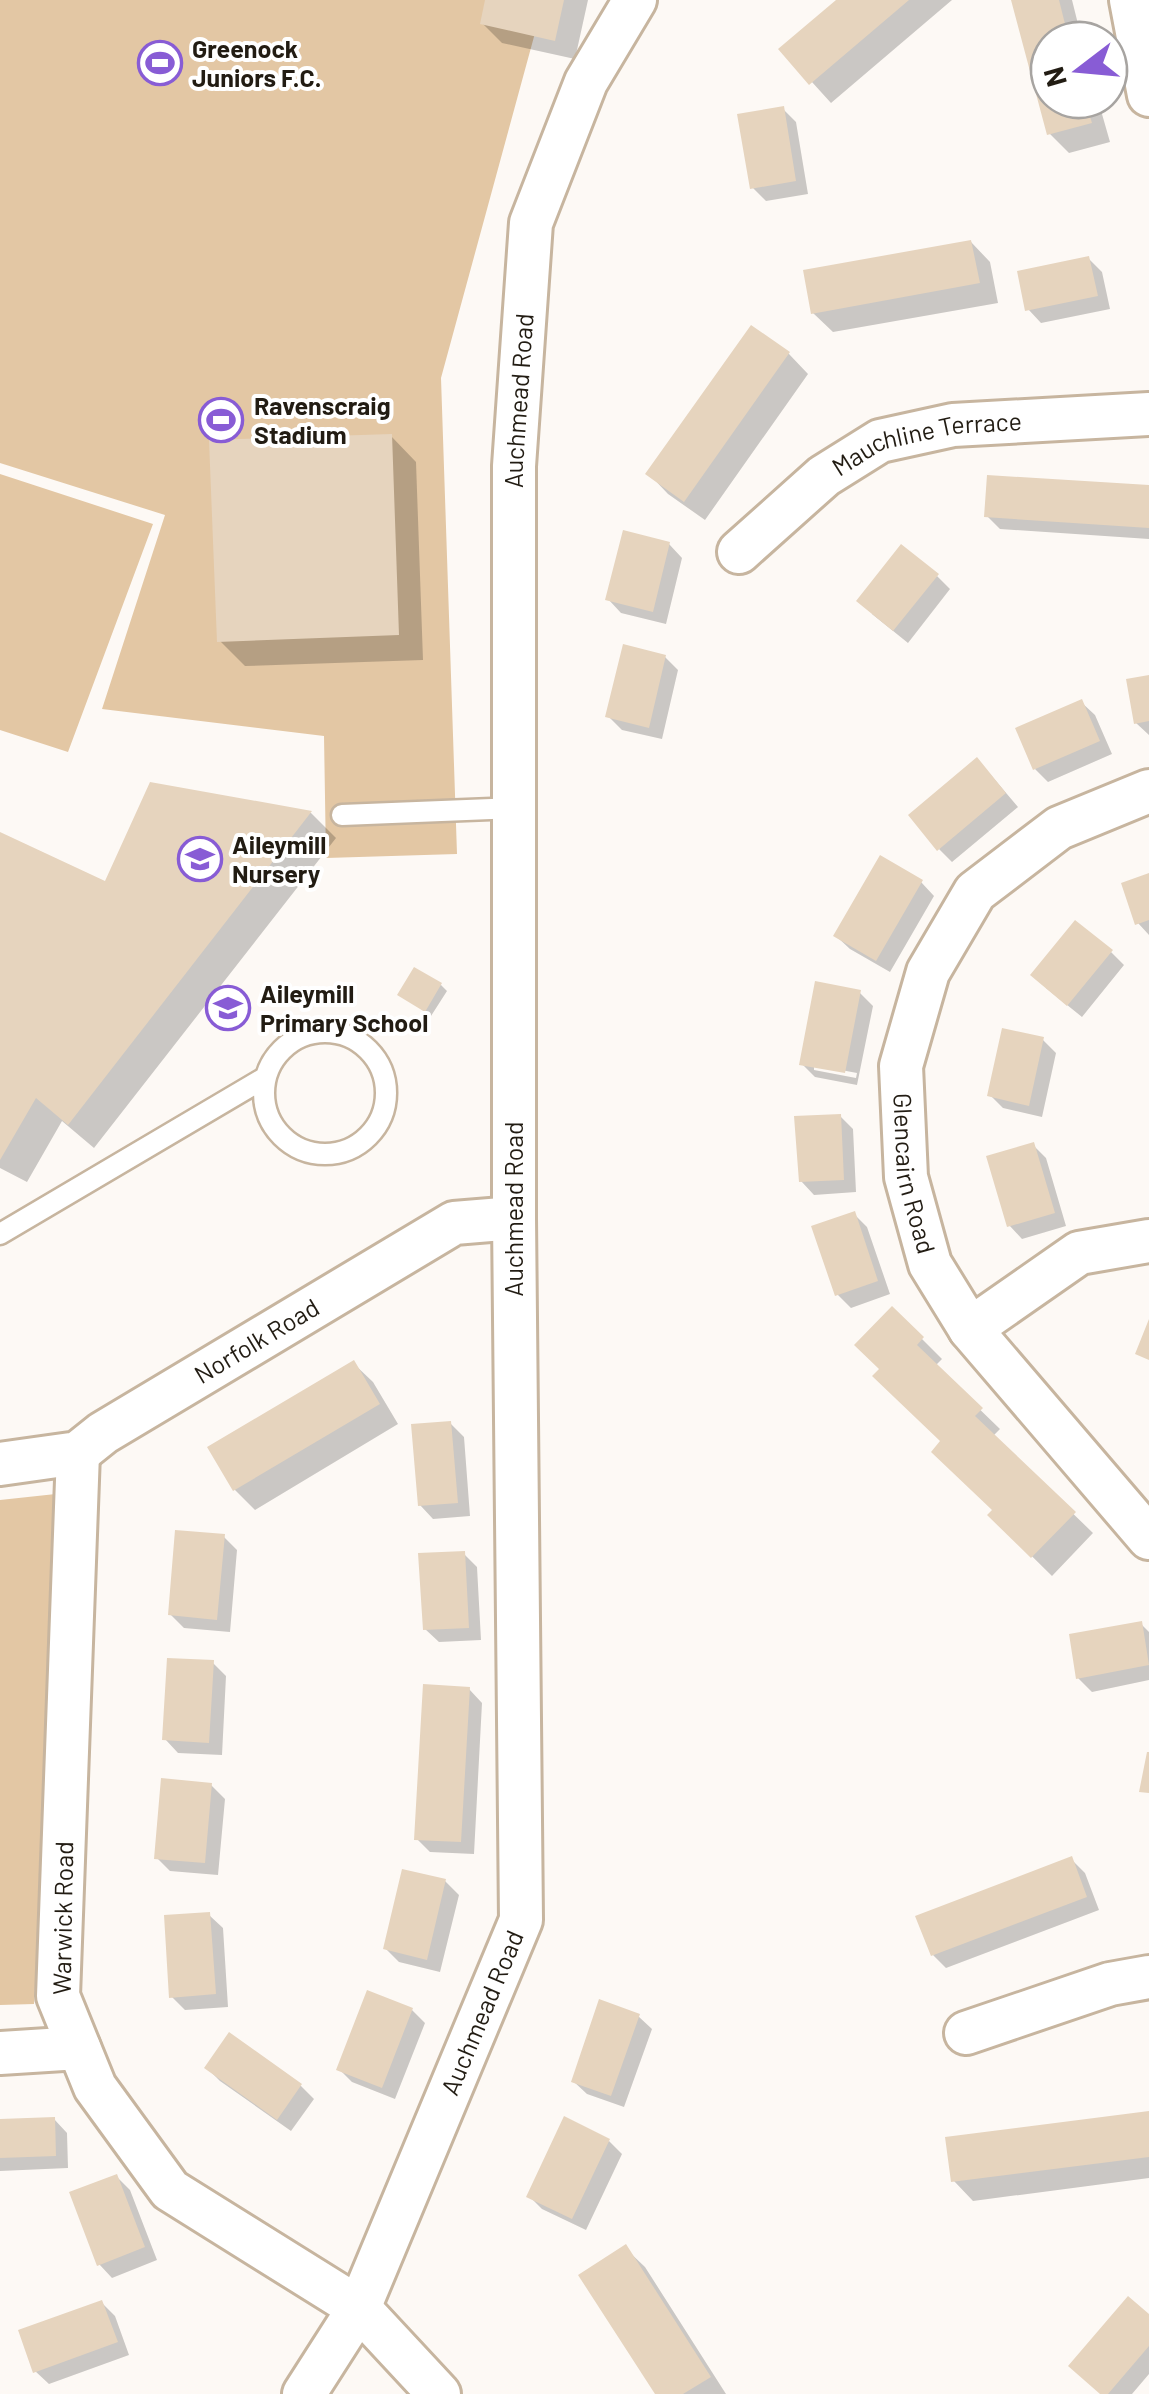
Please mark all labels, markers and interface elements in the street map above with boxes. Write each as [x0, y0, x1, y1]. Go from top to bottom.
north arrow [1029, 20, 1129, 120]
place label: Greenock Juniors F.C. [192, 33, 321, 92]
sports icon: Greenock Juniors F.C. [137, 40, 183, 86]
text: N [1035, 64, 1073, 91]
street label: Auchmead Road [498, 312, 539, 488]
place label: Ravenscraig Stadium [254, 390, 391, 449]
sports icon: Ravenscraig Stadium [198, 397, 244, 443]
street label: Mauchline Terrace [826, 405, 1023, 481]
place label: Aileymill Nursery [232, 829, 326, 888]
school or university icon: Aileymill Nursery [177, 836, 223, 882]
place label: Aileymill Primary School [260, 978, 428, 1037]
school or university icon: Aileymill Primary School [205, 985, 251, 1031]
street label: Glencairn Road [888, 1092, 942, 1257]
street label: Auchmead Road [498, 1121, 528, 1297]
street label: Norfolk Road [188, 1291, 324, 1389]
street label: Warwick Road [46, 1841, 78, 1995]
street label: Auchmead Road [434, 1926, 529, 2099]

